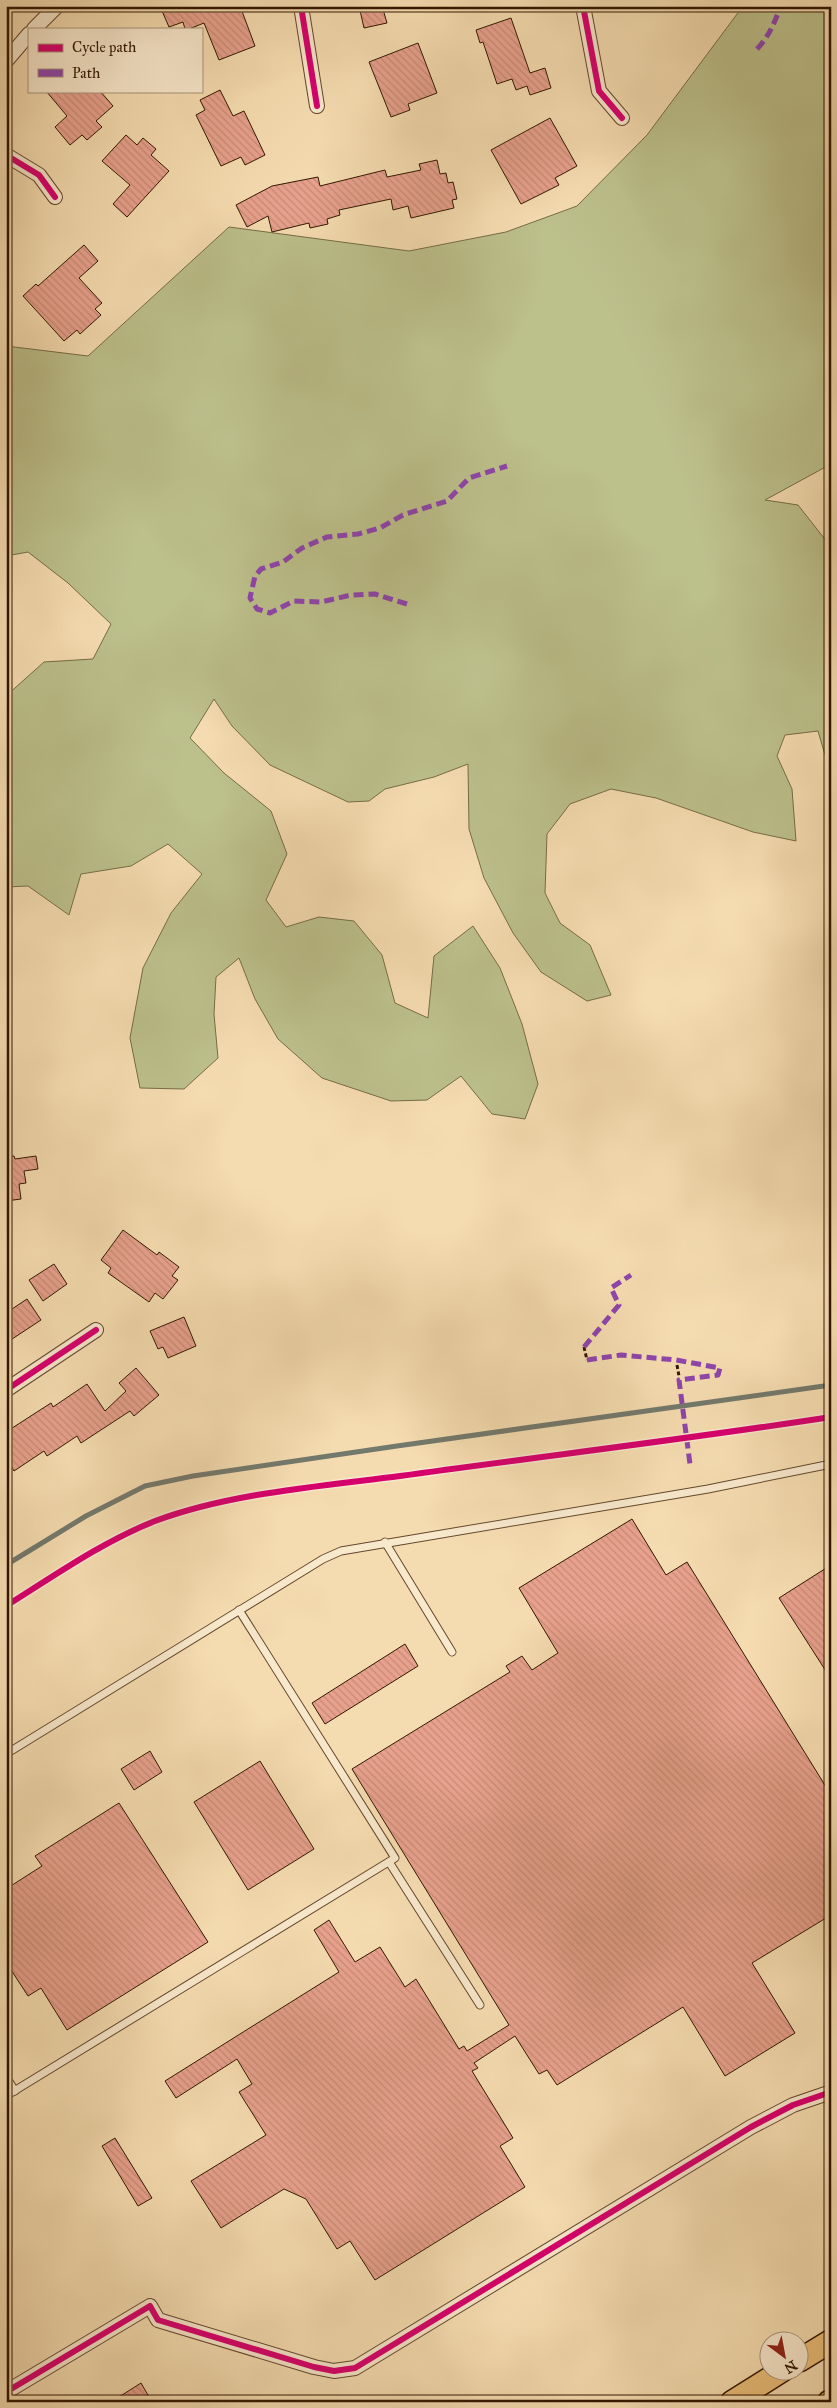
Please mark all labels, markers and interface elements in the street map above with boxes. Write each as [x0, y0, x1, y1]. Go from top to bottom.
legend [28, 28, 202, 92]
text: Cycle path [72, 38, 137, 56]
text: Path [72, 64, 101, 82]
north arrow [760, 2330, 810, 2380]
text: N [781, 2356, 800, 2377]

